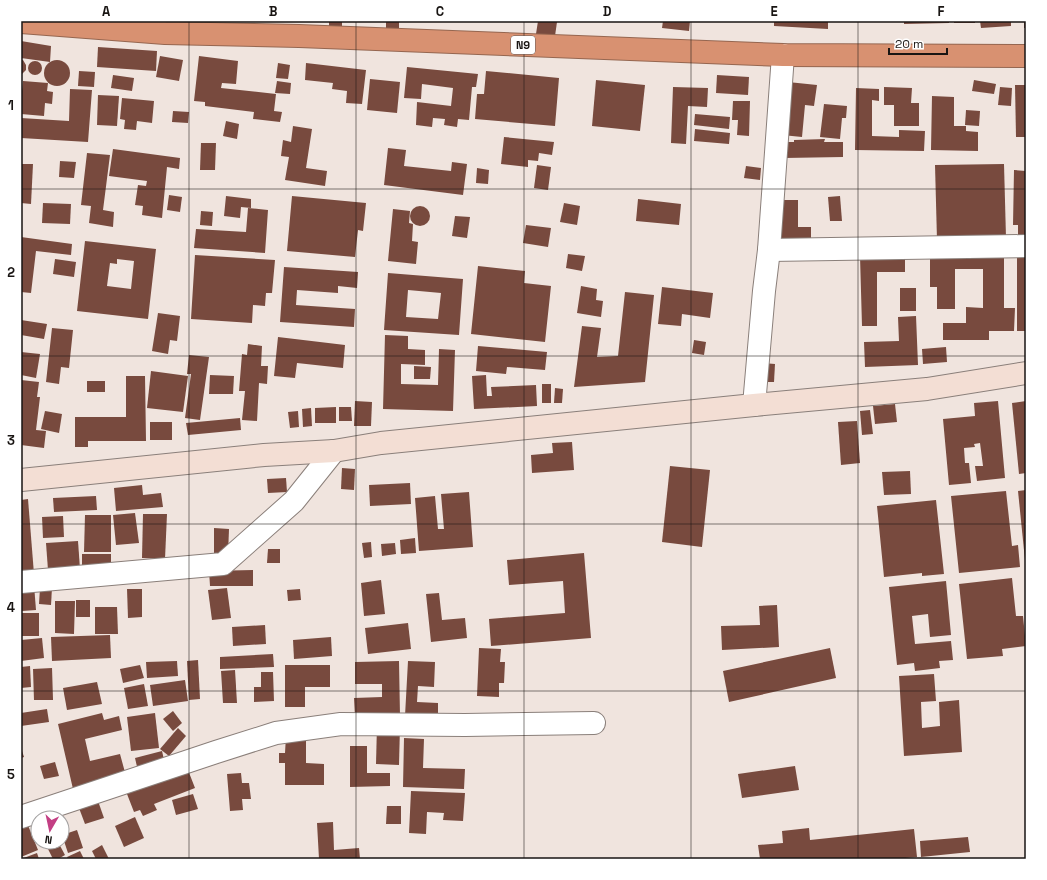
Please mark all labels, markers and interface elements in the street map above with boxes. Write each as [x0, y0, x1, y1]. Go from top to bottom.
text: A [102, 3, 111, 20]
text: B [269, 3, 278, 20]
text: C [436, 3, 444, 20]
text: D [603, 3, 612, 20]
text: E [770, 3, 778, 20]
text: F [938, 3, 945, 20]
scale bar [889, 30, 947, 56]
road number: N9 [511, 36, 535, 54]
text: 20 m [895, 36, 923, 52]
text: 1 [8, 97, 14, 114]
text: 2 [7, 264, 15, 281]
text: 3 [7, 432, 15, 449]
text: 4 [7, 599, 15, 616]
text: 5 [7, 766, 15, 783]
north arrow [30, 810, 70, 850]
text: N [44, 832, 53, 847]

